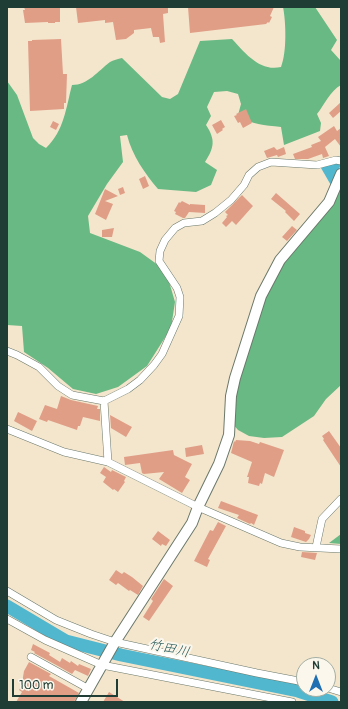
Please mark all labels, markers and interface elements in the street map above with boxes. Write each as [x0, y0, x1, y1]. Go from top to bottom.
water label: 竹田川 [147, 636, 191, 662]
north arrow [296, 657, 336, 697]
text: N [312, 659, 320, 672]
scale bar [14, 671, 120, 697]
text: 100 m [19, 678, 53, 693]

